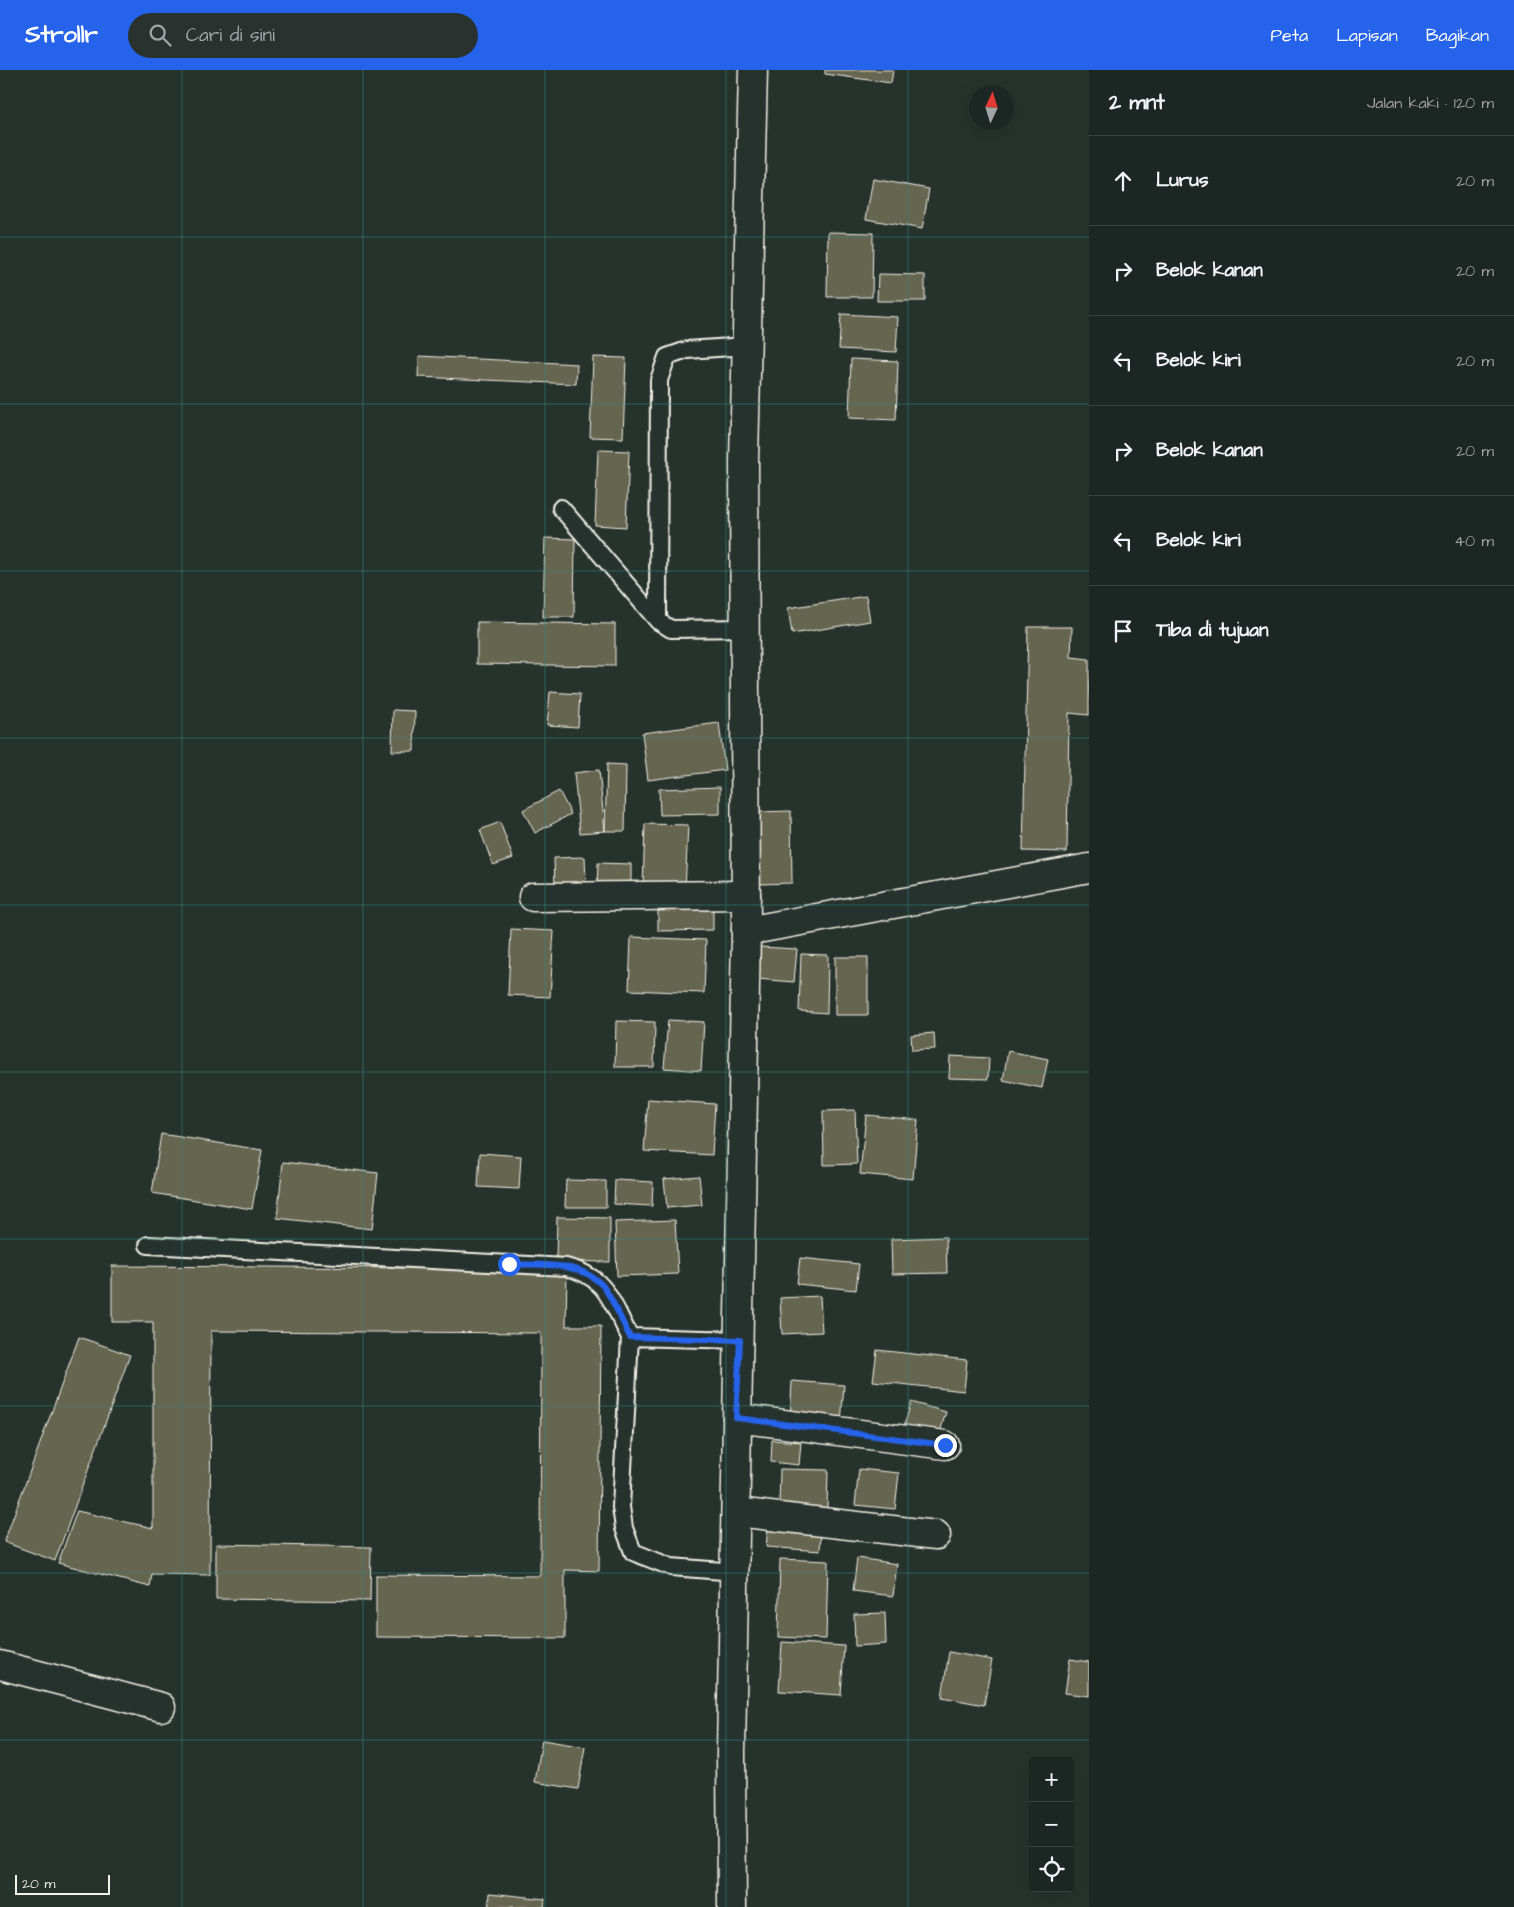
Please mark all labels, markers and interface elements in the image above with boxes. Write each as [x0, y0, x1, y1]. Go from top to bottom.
search box [128, 13, 478, 58]
text: Strollr [25, 18, 98, 52]
icon: search [146, 21, 174, 49]
text: Cari di sini [186, 22, 275, 49]
text: Peta [1271, 23, 1308, 48]
text: Lapisan [1336, 23, 1398, 48]
text: Bagikan [1426, 23, 1489, 48]
north arrow [969, 85, 1014, 130]
text: 2 mnt [1109, 88, 1165, 117]
text: Jalan kaki · 120 m [1367, 92, 1494, 114]
icon: ahead [1109, 167, 1137, 195]
text: Lurus [1156, 167, 1208, 194]
text: 20 m [1456, 170, 1494, 192]
icon: right [1109, 257, 1137, 285]
text: Belok kanan [1156, 257, 1263, 284]
text: 20 m [1456, 260, 1494, 282]
icon: left [1109, 347, 1137, 375]
text: Belok kiri [1156, 347, 1241, 374]
text: 20 m [1456, 350, 1494, 372]
icon: right [1109, 437, 1137, 465]
text: Belok kanan [1156, 437, 1263, 464]
text: 20 m [1456, 440, 1494, 462]
icon: left [1109, 527, 1137, 555]
text: Belok kiri [1156, 527, 1241, 554]
text: 40 m [1454, 530, 1494, 552]
icon: arrive [1109, 617, 1137, 645]
text: Tiba di tujuan [1156, 617, 1268, 644]
route start [498, 1253, 521, 1276]
route end [934, 1434, 957, 1457]
map controls [1029, 1757, 1074, 1892]
button: + [1029, 1757, 1074, 1802]
button: − [1029, 1802, 1074, 1847]
button: locate [1029, 1847, 1074, 1892]
scale bar [15, 1872, 110, 1895]
text: 20 m [22, 1874, 55, 1894]

